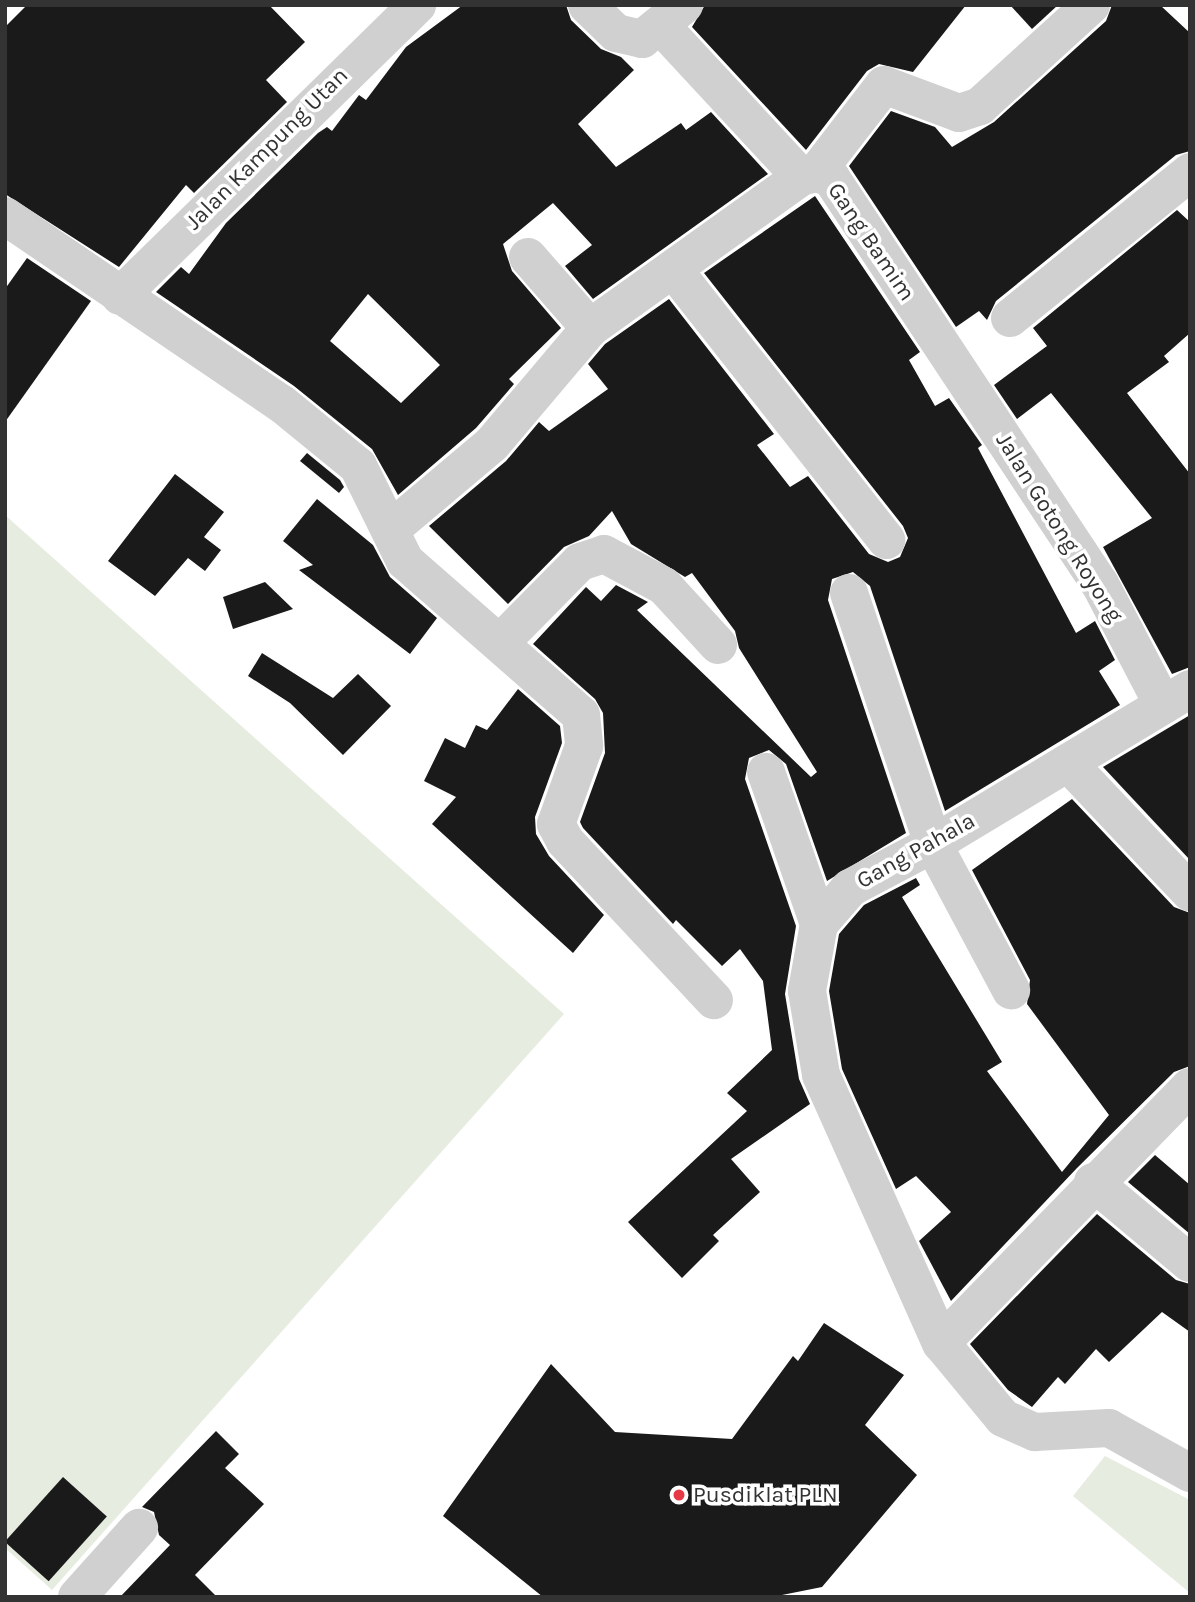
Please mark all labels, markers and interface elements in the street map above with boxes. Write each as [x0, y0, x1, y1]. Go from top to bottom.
street label: Jalan Kampung Utan [180, 62, 354, 236]
street label: Gang Bamim [821, 178, 921, 306]
street label: Jalan Gotong Royong [990, 428, 1128, 628]
street label: Gang Pahala [852, 807, 980, 895]
place label: Pusdiklat PLN [693, 1481, 838, 1509]
marker: Pusdiklat PLN [671, 1487, 687, 1503]

